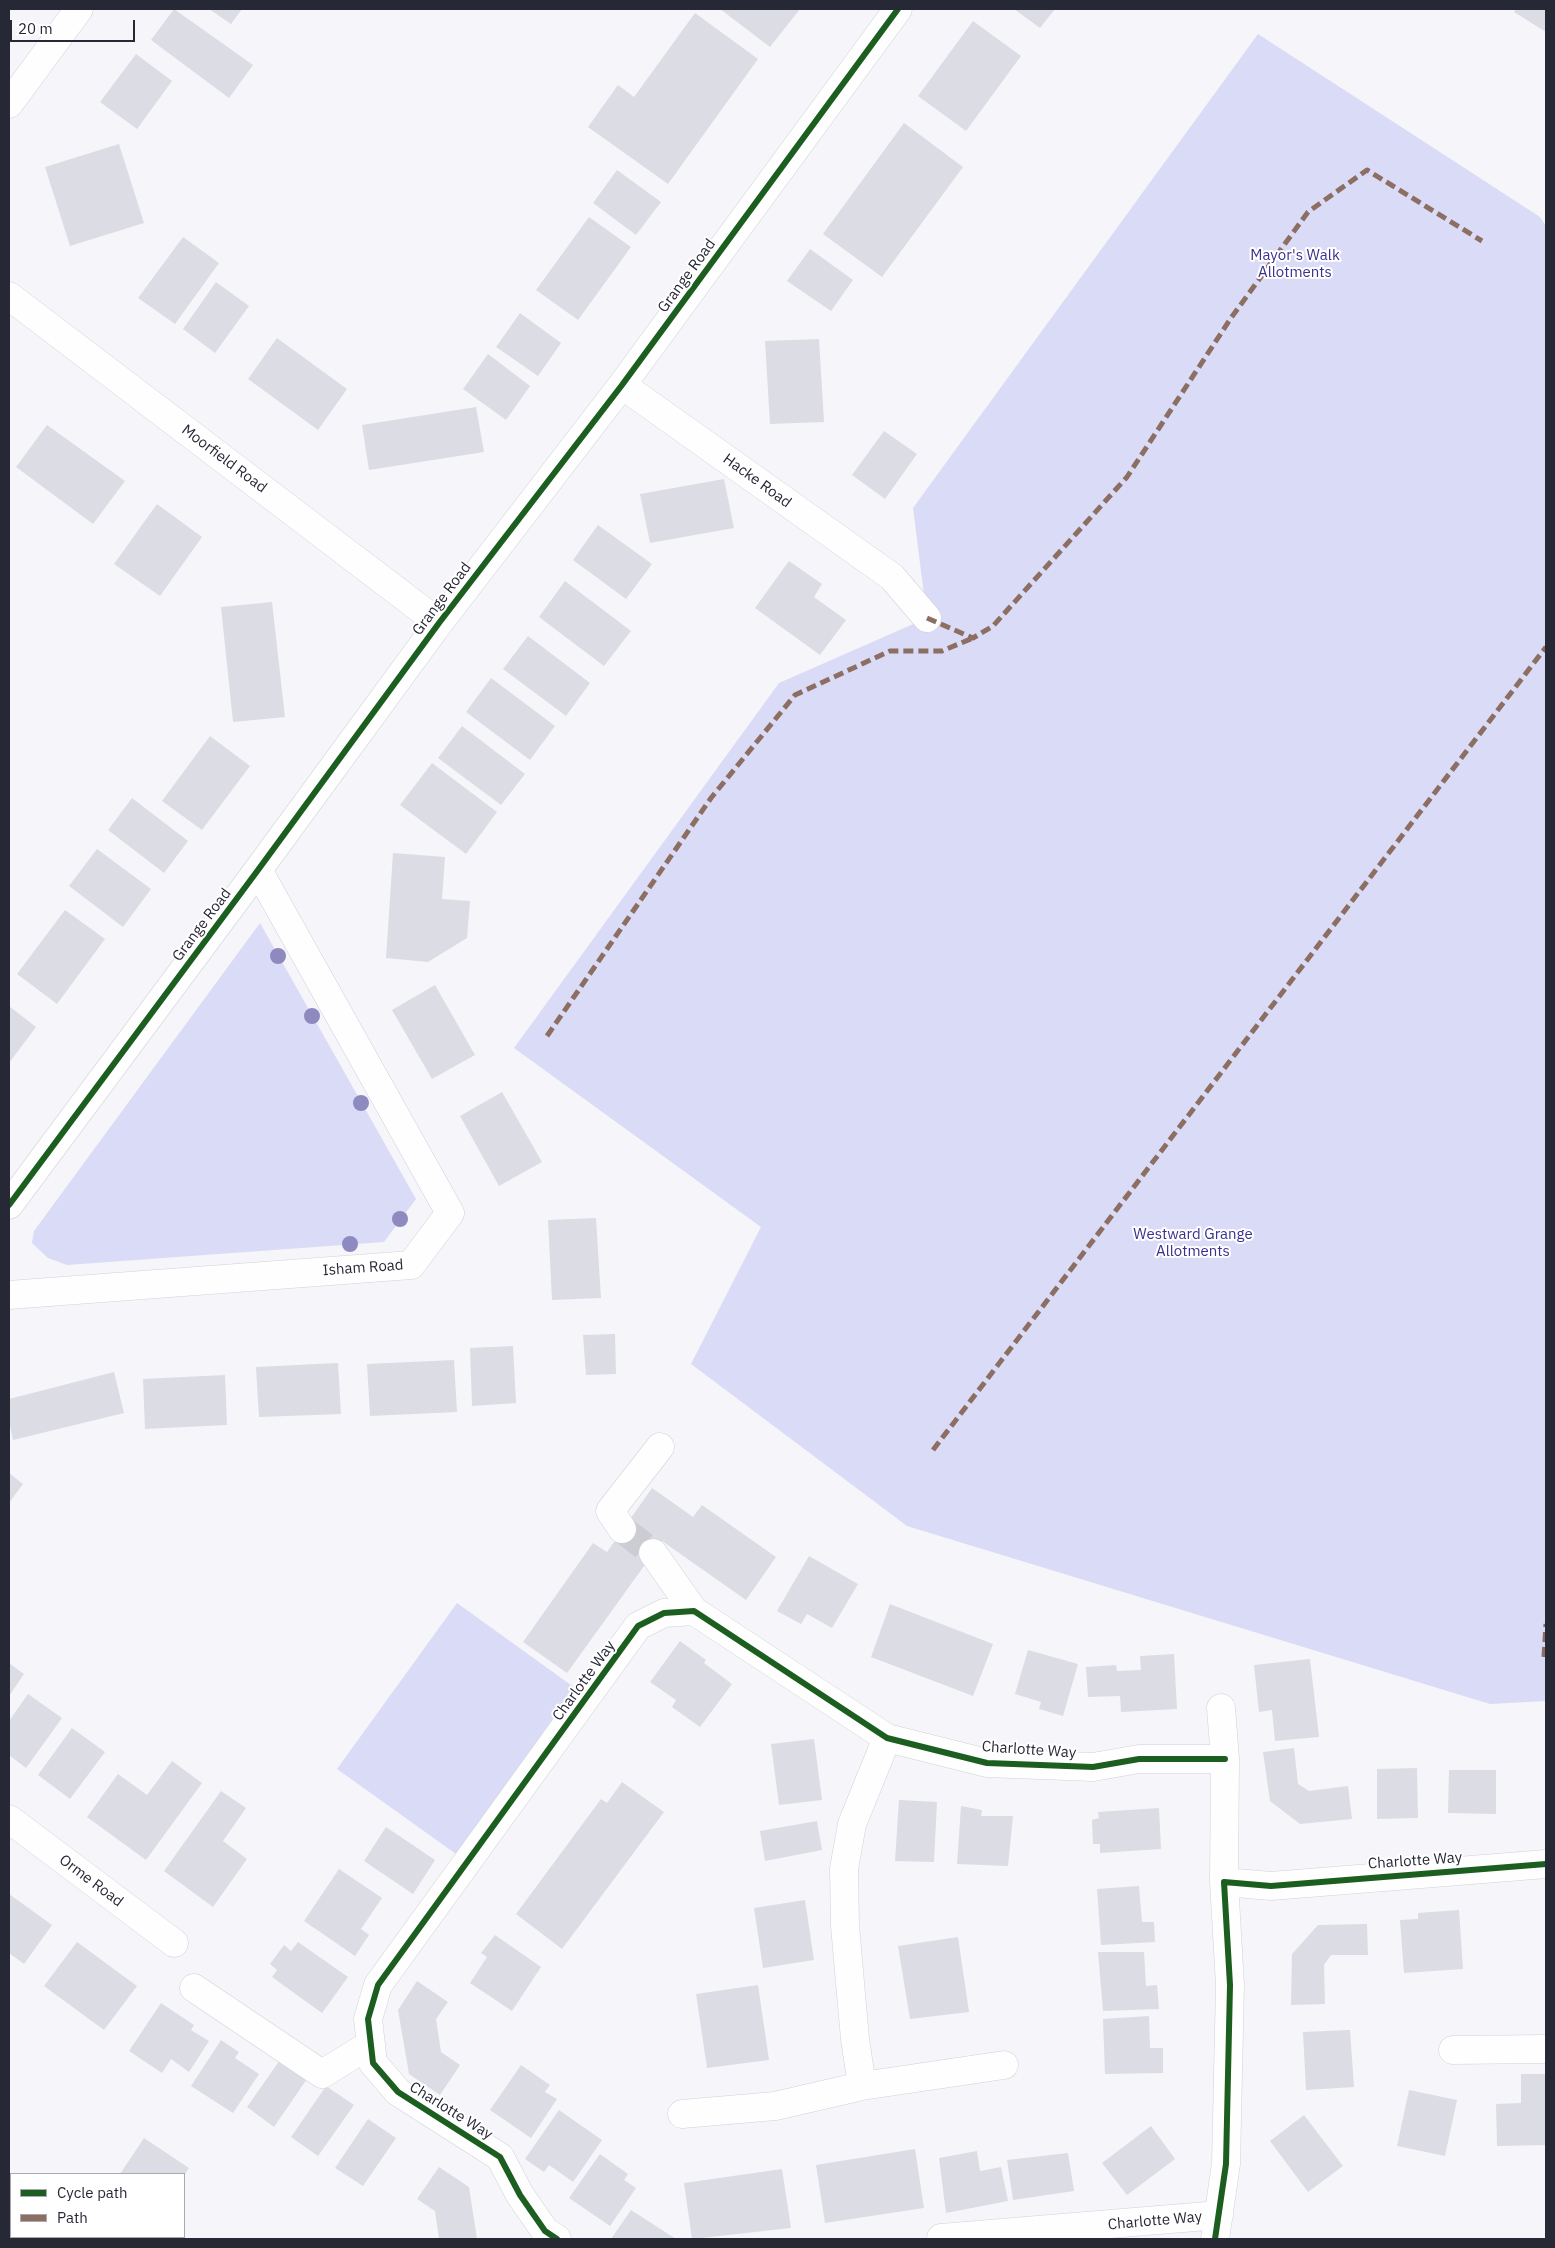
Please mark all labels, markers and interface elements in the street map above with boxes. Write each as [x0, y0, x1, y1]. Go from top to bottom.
scale bar [12, 10, 138, 42]
text: 20 m [18, 19, 53, 38]
street label: Grange Road [654, 236, 720, 316]
park label: Mayor's Walk Allotments [1250, 247, 1340, 282]
street label: Moorfield Road [178, 421, 270, 497]
street label: Hacke Road [719, 450, 795, 512]
street label: Grange Road [409, 559, 475, 639]
street label: Grange Road [169, 885, 235, 965]
park label: Westward Grange Allotments [1133, 1226, 1253, 1261]
street label: Isham Road [322, 1256, 404, 1280]
street label: Charlotte Way [549, 1637, 619, 1725]
street label: Charlotte Way [981, 1738, 1077, 1762]
street label: Charlotte Way [1367, 1849, 1463, 1873]
street label: Orme Road [55, 1851, 127, 1911]
street label: Charlotte Way [406, 2078, 496, 2144]
legend [10, 2173, 185, 2238]
text: Cycle path [57, 2183, 128, 2202]
text: Path [57, 2208, 88, 2227]
street label: Charlotte Way [1107, 2208, 1203, 2234]

